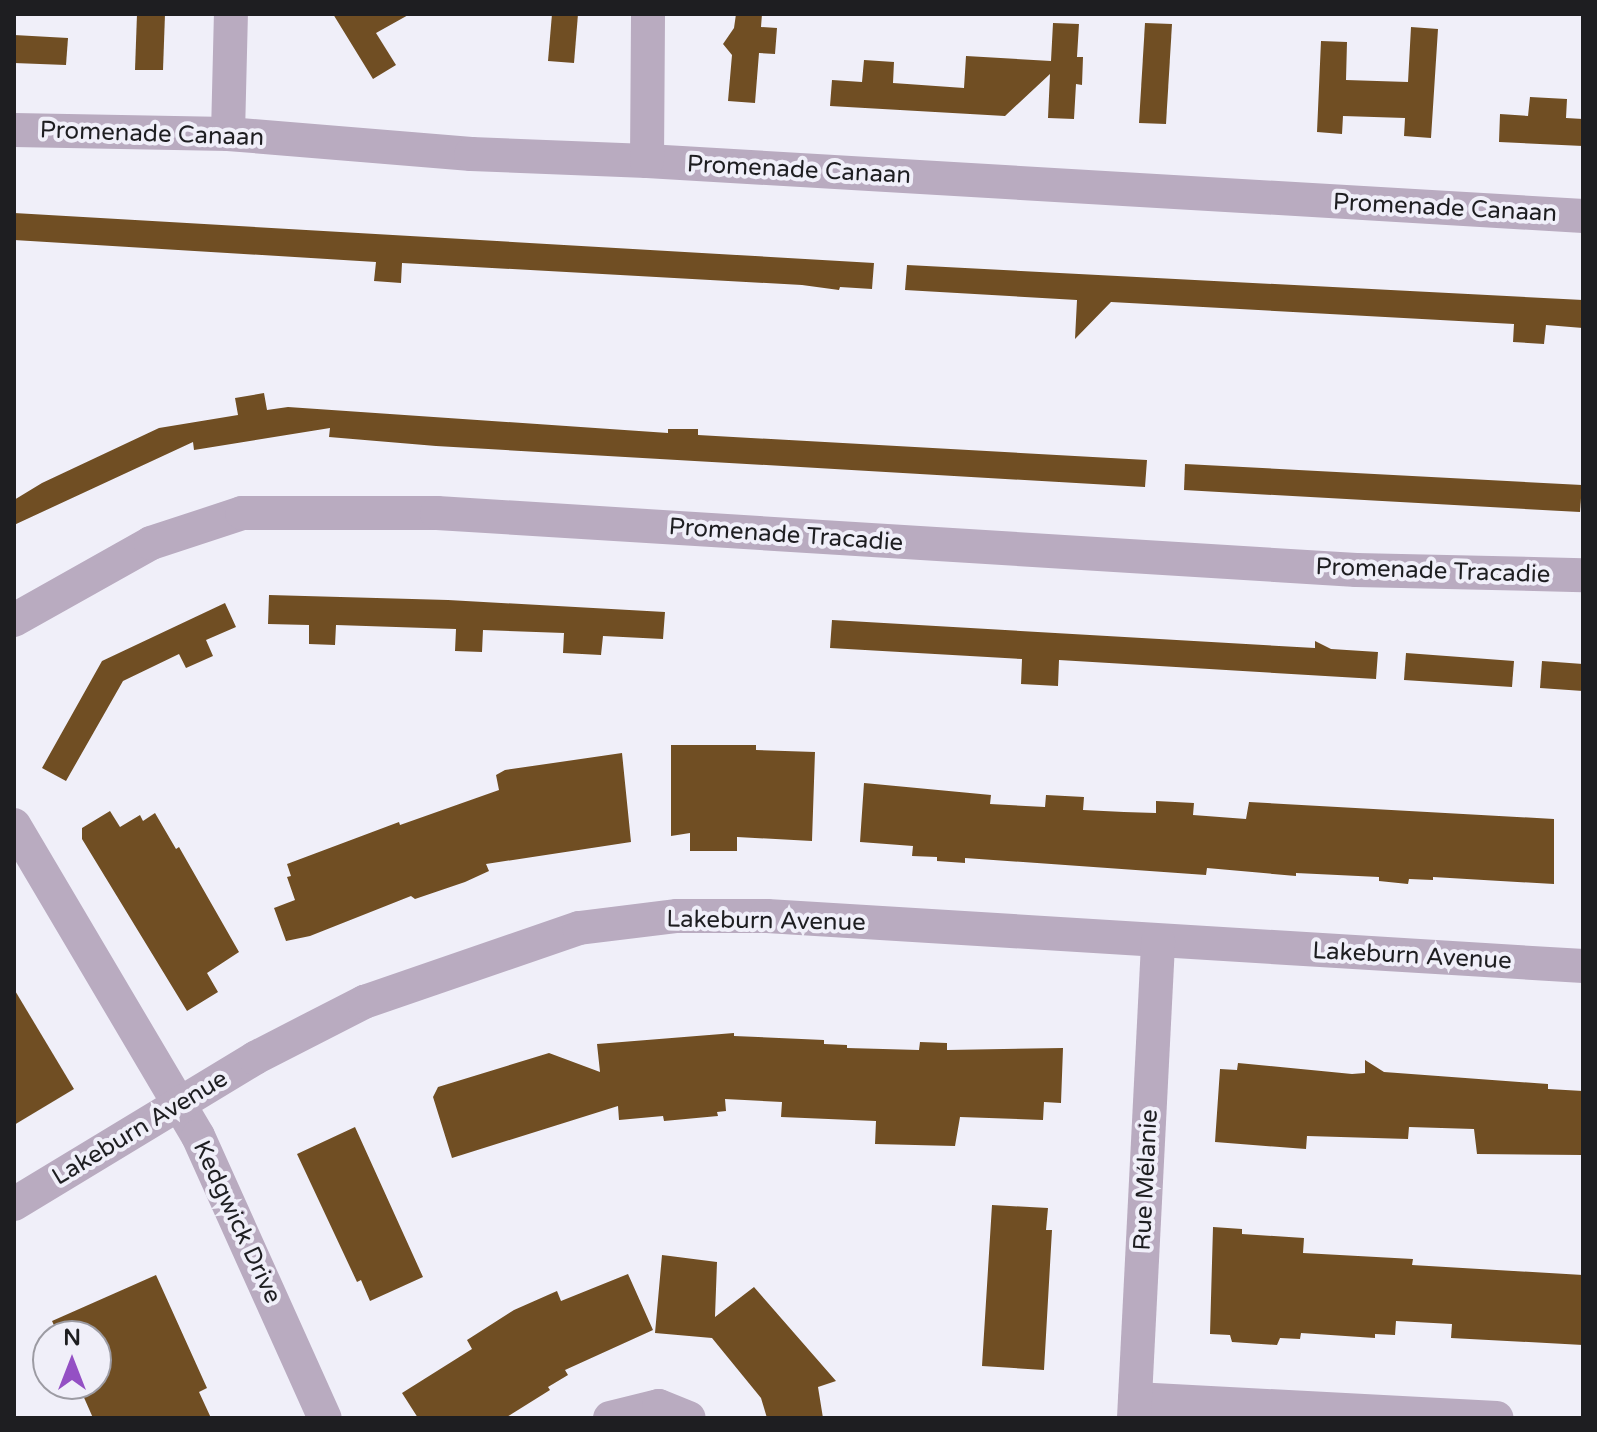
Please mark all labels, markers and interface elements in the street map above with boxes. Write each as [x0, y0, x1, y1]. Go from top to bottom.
street label: Promenade Canaan [39, 116, 265, 152]
street label: Promenade Canaan [686, 150, 912, 190]
street label: Promenade Canaan [1332, 188, 1558, 228]
street label: Promenade Tracadie [668, 512, 904, 558]
street label: Promenade Tracadie [1315, 553, 1551, 589]
street label: Lakeburn Avenue [666, 905, 866, 937]
street label: Lakeburn Avenue [1312, 936, 1512, 976]
street label: Lakeburn Avenue [47, 1064, 233, 1192]
street label: Rue Mélanie [1128, 1109, 1164, 1251]
street label: Kedgwick Drive [187, 1136, 287, 1308]
north arrow [32, 1320, 112, 1400]
text: N [63, 1325, 81, 1351]

